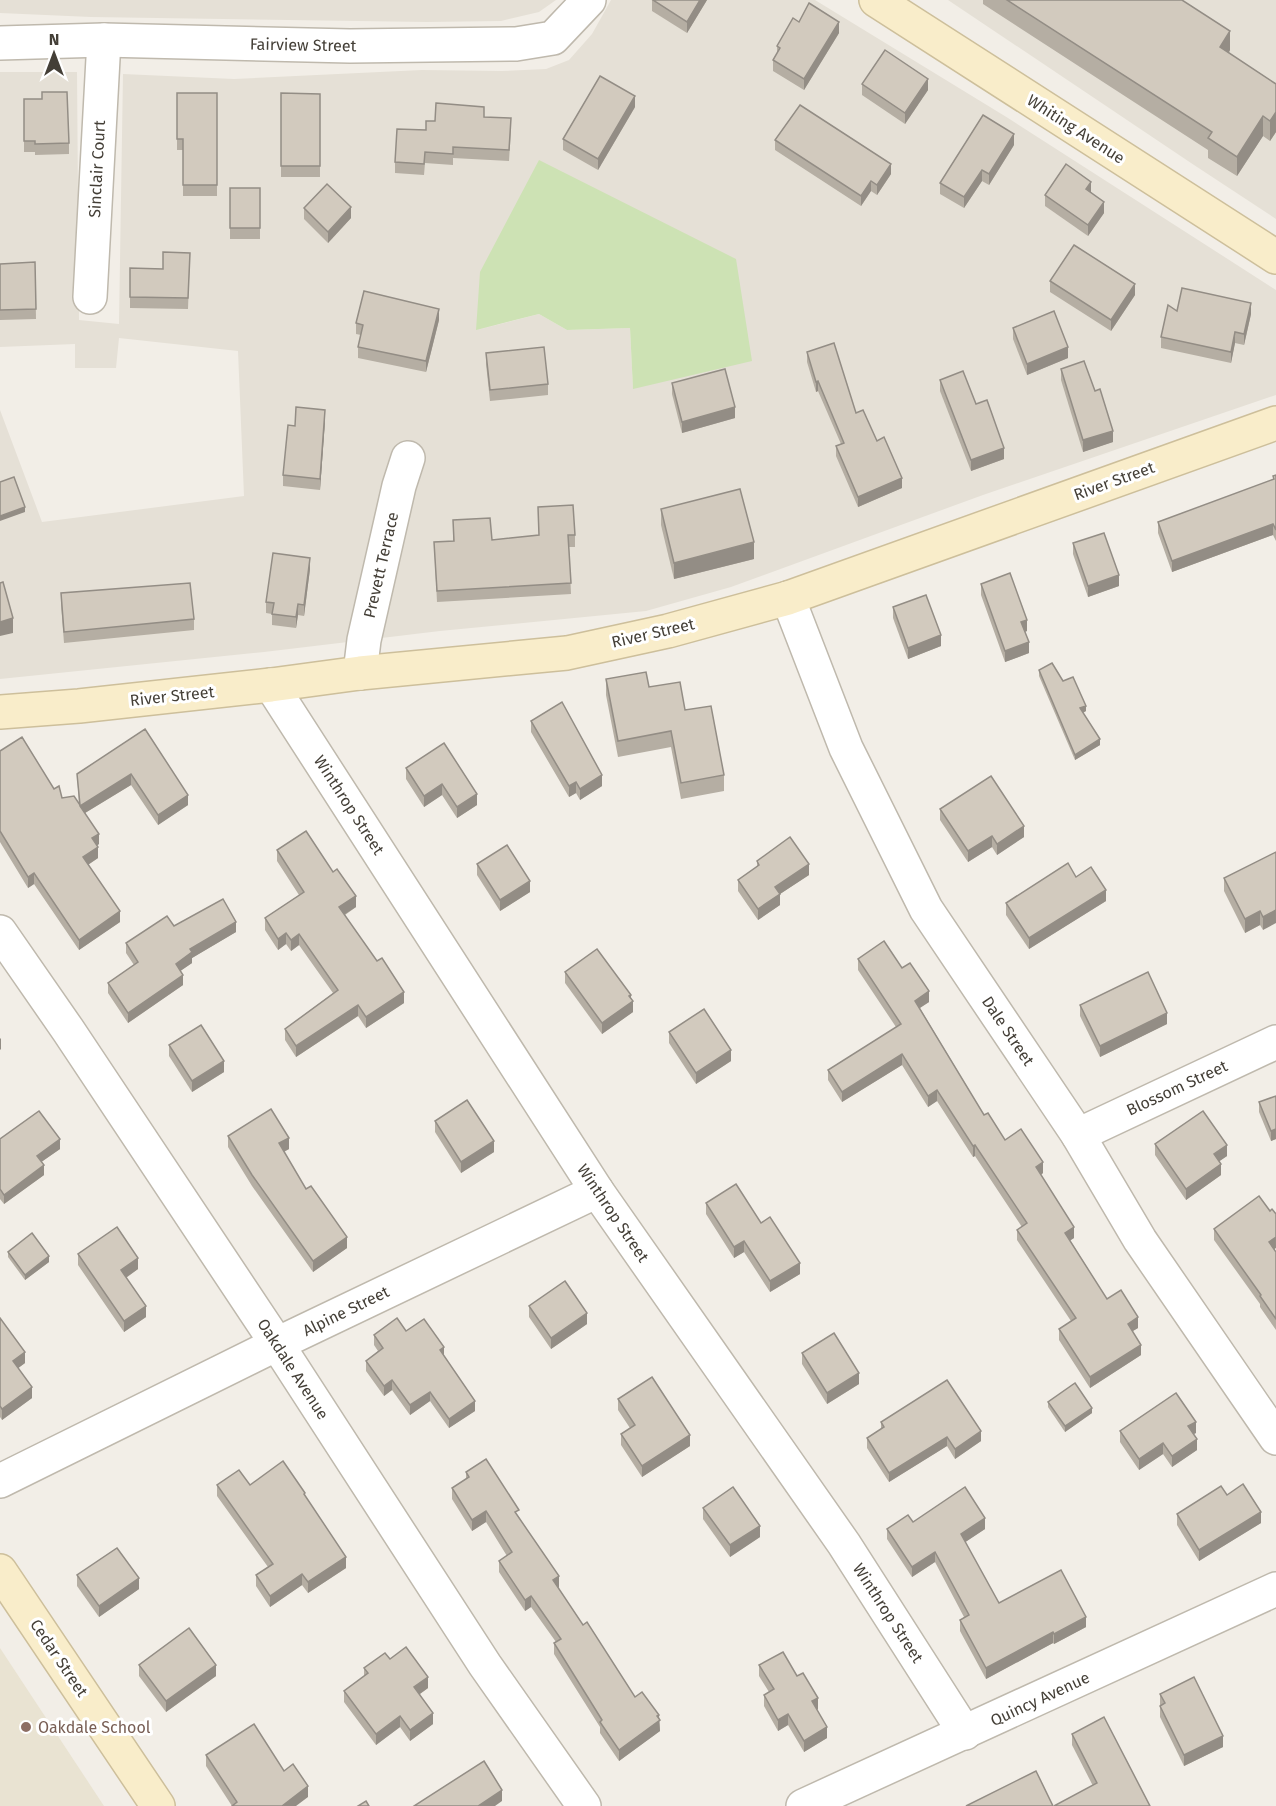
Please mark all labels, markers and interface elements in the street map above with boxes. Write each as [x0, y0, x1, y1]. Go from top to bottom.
north arrow [24, 24, 84, 84]
text: N [49, 30, 59, 49]
street label: Fairview Street [250, 35, 357, 55]
street label: Whiting Avenue [1024, 90, 1128, 168]
street label: Sinclair Court [85, 119, 109, 218]
street label: River Street [1071, 458, 1157, 504]
street label: Prevett Terrace [360, 510, 402, 620]
street label: River Street [610, 614, 697, 652]
street label: River Street [129, 682, 215, 710]
street label: Winthrop Street [310, 752, 388, 858]
street label: Dale Street [978, 993, 1038, 1070]
street label: Blossom Street [1124, 1056, 1231, 1120]
street label: Winthrop Street [573, 1160, 653, 1266]
street label: Alpine Street [300, 1282, 392, 1340]
street label: Oakdale Avenue [253, 1315, 333, 1423]
street label: Winthrop Street [849, 1560, 927, 1666]
street label: Cedar Street [26, 1616, 92, 1701]
street label: Quincy Avenue [987, 1668, 1093, 1730]
place label: Oakdale School [38, 1718, 151, 1737]
marker: Oakdale School [19, 1720, 33, 1734]

